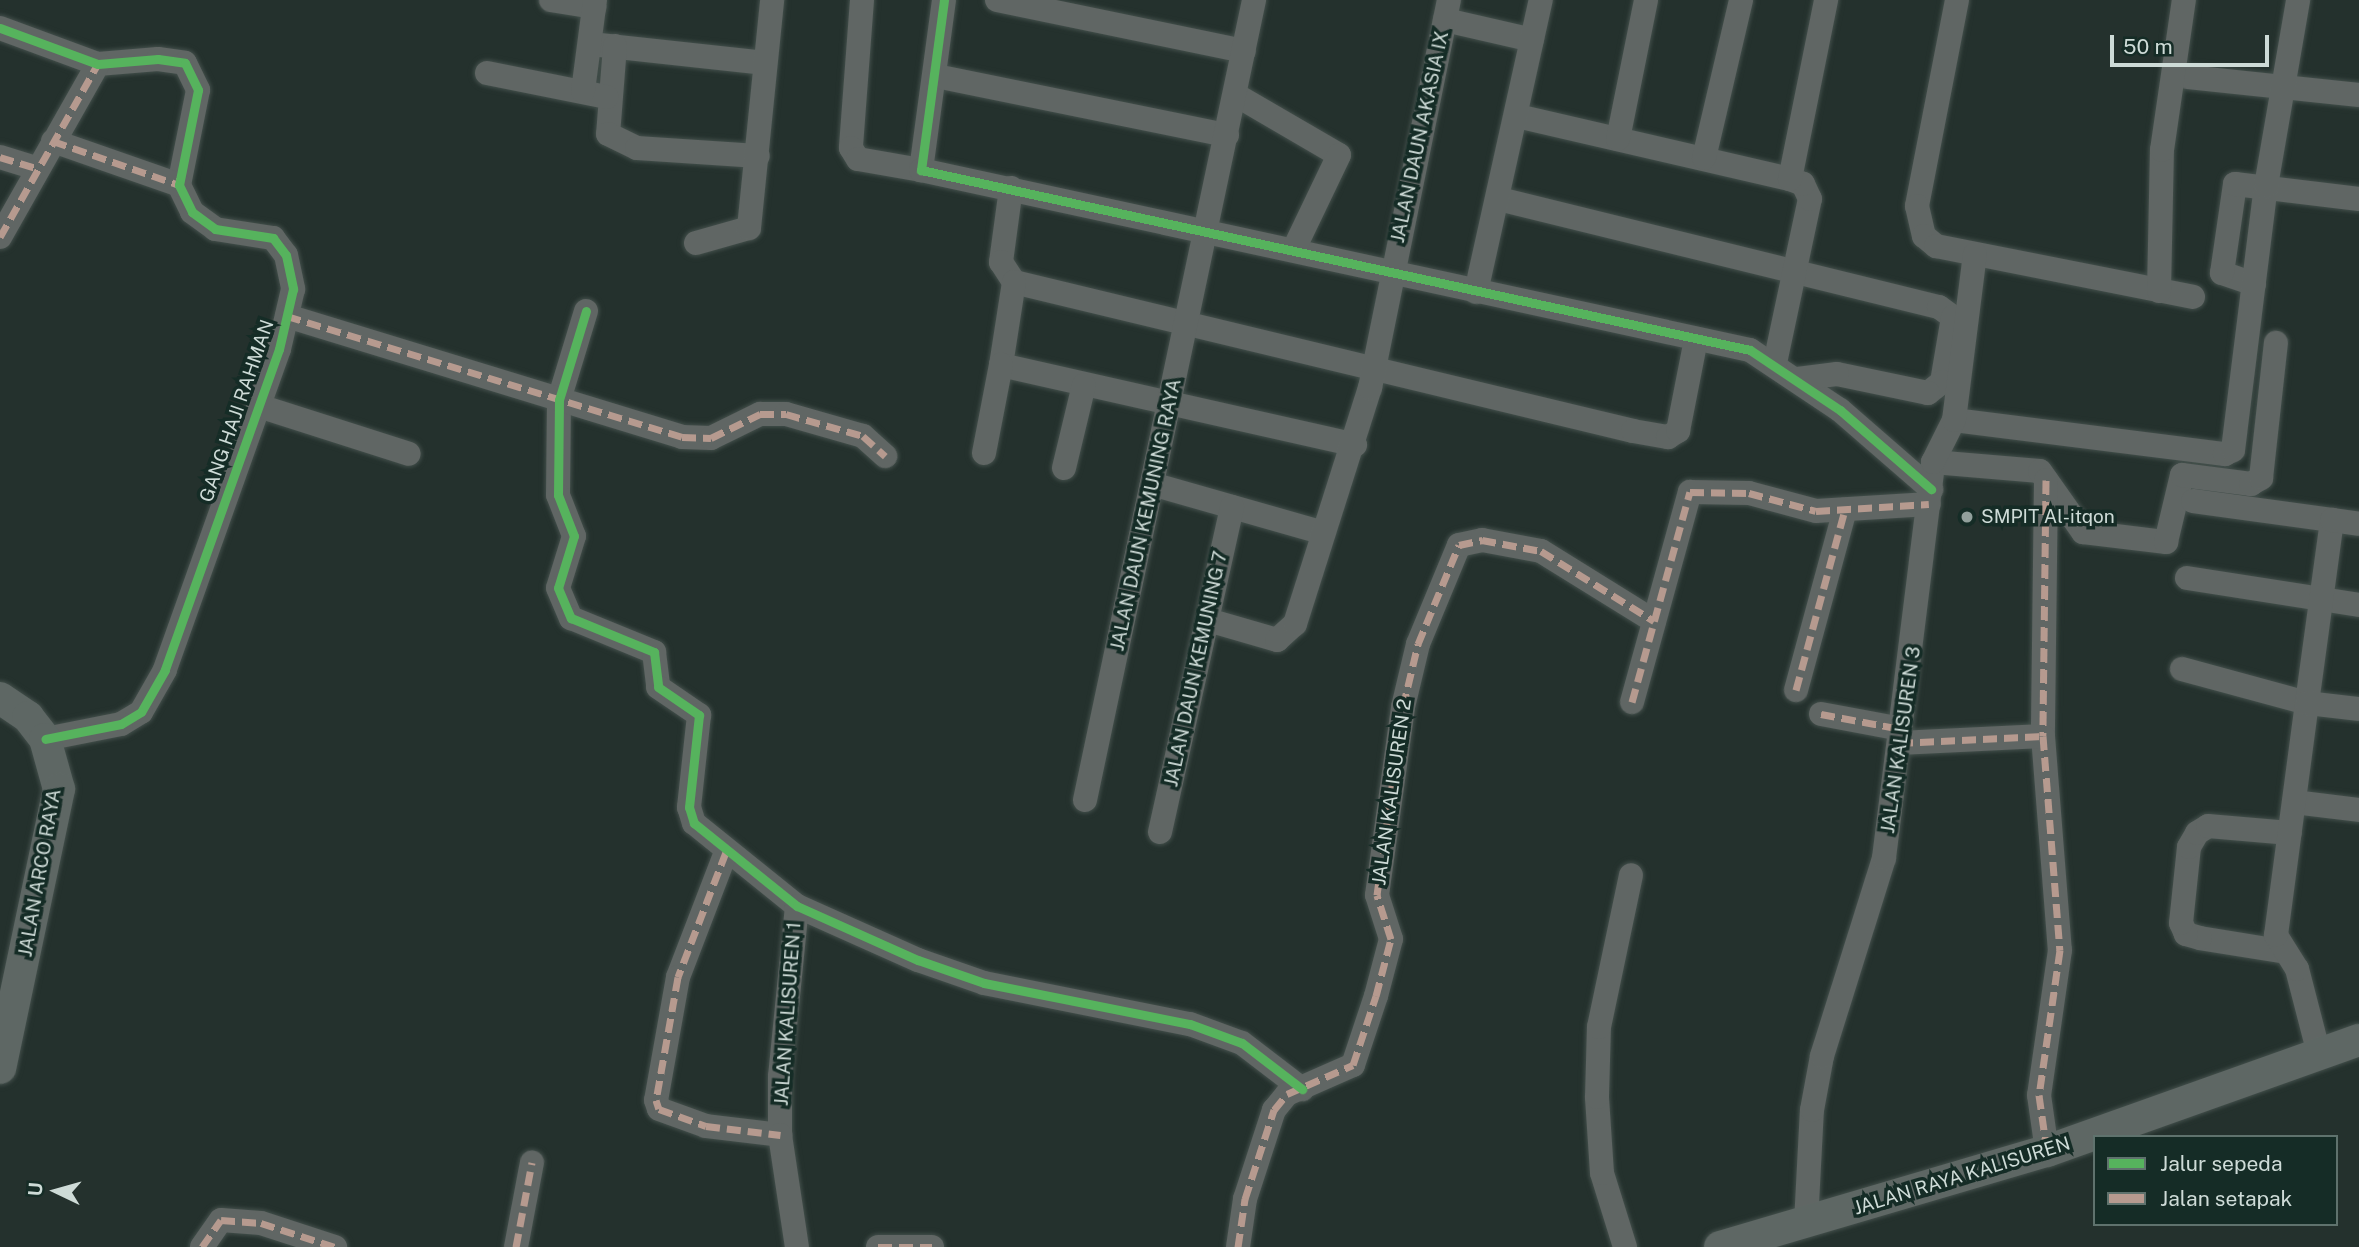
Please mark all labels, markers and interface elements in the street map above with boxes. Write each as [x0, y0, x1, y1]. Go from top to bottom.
scale bar [2114, 21, 2273, 65]
street label: JALAN DAUN AKASIA IX [1386, 29, 1454, 245]
text: 50 m [2123, 34, 2173, 59]
street label: GANG HAJI RAHMAN [195, 317, 279, 505]
street label: JALAN DAUN KEMUNING RAYA [1106, 377, 1186, 653]
place label: SMPIT Al-itqon [1981, 506, 2115, 528]
marker: SMPIT Al-itqon [1959, 509, 1975, 525]
street label: JALAN DAUN KEMUNING 7 [1160, 549, 1232, 789]
street label: JALAN KALISUREN 3 [1877, 645, 1925, 835]
street label: JALAN KALISUREN 2 [1368, 697, 1416, 887]
street label: JALAN ARCO RAYA [14, 787, 66, 959]
street label: JALAN KALISUREN 1 [770, 921, 806, 1107]
street label: JALAN RAYA KALISUREN [1851, 1132, 2073, 1220]
legend [2093, 1135, 2338, 1226]
text: Jalur sepeda [2160, 1151, 2283, 1176]
north arrow [21, 1156, 91, 1226]
text: U [24, 1181, 47, 1197]
text: Jalan setapak [2160, 1186, 2292, 1211]

